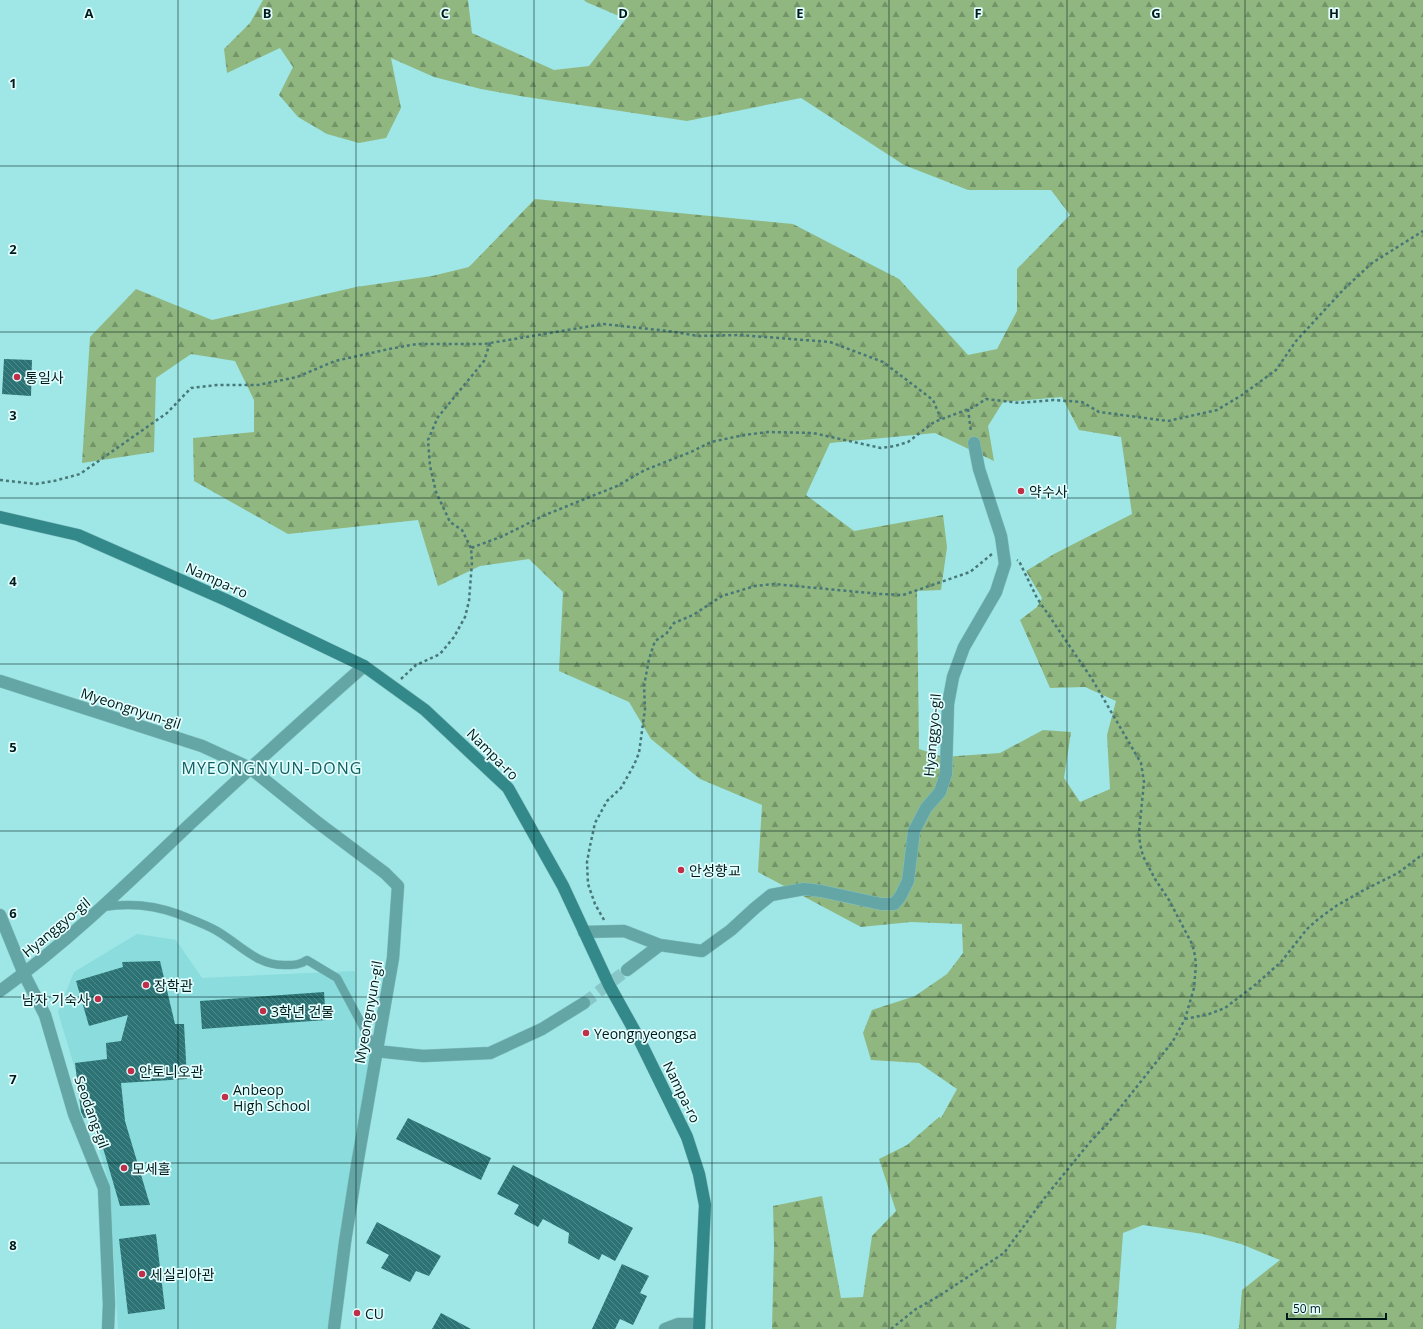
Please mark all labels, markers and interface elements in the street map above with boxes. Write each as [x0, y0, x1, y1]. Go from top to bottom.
text: A [85, 4, 94, 22]
text: B [263, 4, 272, 22]
text: C [441, 4, 449, 22]
text: D [618, 4, 628, 22]
text: E [796, 4, 804, 22]
text: F [974, 4, 982, 22]
text: G [1151, 4, 1161, 22]
text: H [1329, 4, 1339, 22]
text: 1 [9, 74, 17, 92]
text: 2 [9, 240, 17, 258]
place label: 통일사 [25, 368, 64, 387]
marker: 통일사 [12, 372, 22, 382]
text: 3 [9, 406, 17, 424]
place label: 약수사 [1029, 482, 1068, 501]
marker: 약수사 [1016, 486, 1026, 496]
street label: Nampa-ro [183, 558, 251, 602]
text: 4 [9, 572, 17, 590]
street label: Myeongnyun-gil [79, 683, 183, 733]
street label: Hyanggyo-gil [919, 693, 945, 777]
street label: Nampa-ro [463, 724, 523, 784]
text: 5 [9, 738, 17, 756]
district label: MYEONGNYUN-DONG [182, 757, 362, 779]
place label: 안성향교 [689, 861, 741, 880]
marker: 안성향교 [676, 865, 686, 875]
street label: Hyanggyo-gil [18, 893, 94, 961]
text: 6 [9, 904, 17, 922]
street label: Myeongnyun-gil [350, 959, 386, 1065]
place label: 장학관 [154, 976, 193, 995]
marker: 장학관 [141, 980, 151, 990]
place label: 남자 기숙사 [22, 990, 90, 1009]
marker: 남자 기숙사 [93, 994, 103, 1004]
place label: 3학년 건물 [271, 1002, 334, 1021]
marker: 3학년 건물 [258, 1006, 268, 1016]
place label: Yeongnyeongsa [594, 1024, 697, 1043]
marker: Yeongnyeongsa [581, 1028, 591, 1038]
street label: Nampa-ro [659, 1058, 705, 1126]
place label: 안토니오관 [139, 1062, 204, 1081]
marker: 안토니오관 [126, 1066, 136, 1076]
text: 7 [9, 1070, 17, 1088]
street label: Seodang-gil [70, 1073, 114, 1151]
place label: Anbeop High School [233, 1080, 310, 1115]
marker: Anbeop High School [220, 1092, 230, 1102]
place label: 모세홀 [132, 1159, 171, 1178]
marker: 모세홀 [119, 1163, 129, 1173]
text: 8 [9, 1236, 17, 1254]
place label: 세실리아관 [150, 1265, 215, 1284]
marker: 세실리아관 [137, 1269, 147, 1279]
scale bar [1287, 1295, 1386, 1321]
text: 50 m [1293, 1300, 1321, 1317]
place label: CU [365, 1304, 384, 1323]
marker: CU [352, 1308, 362, 1318]

